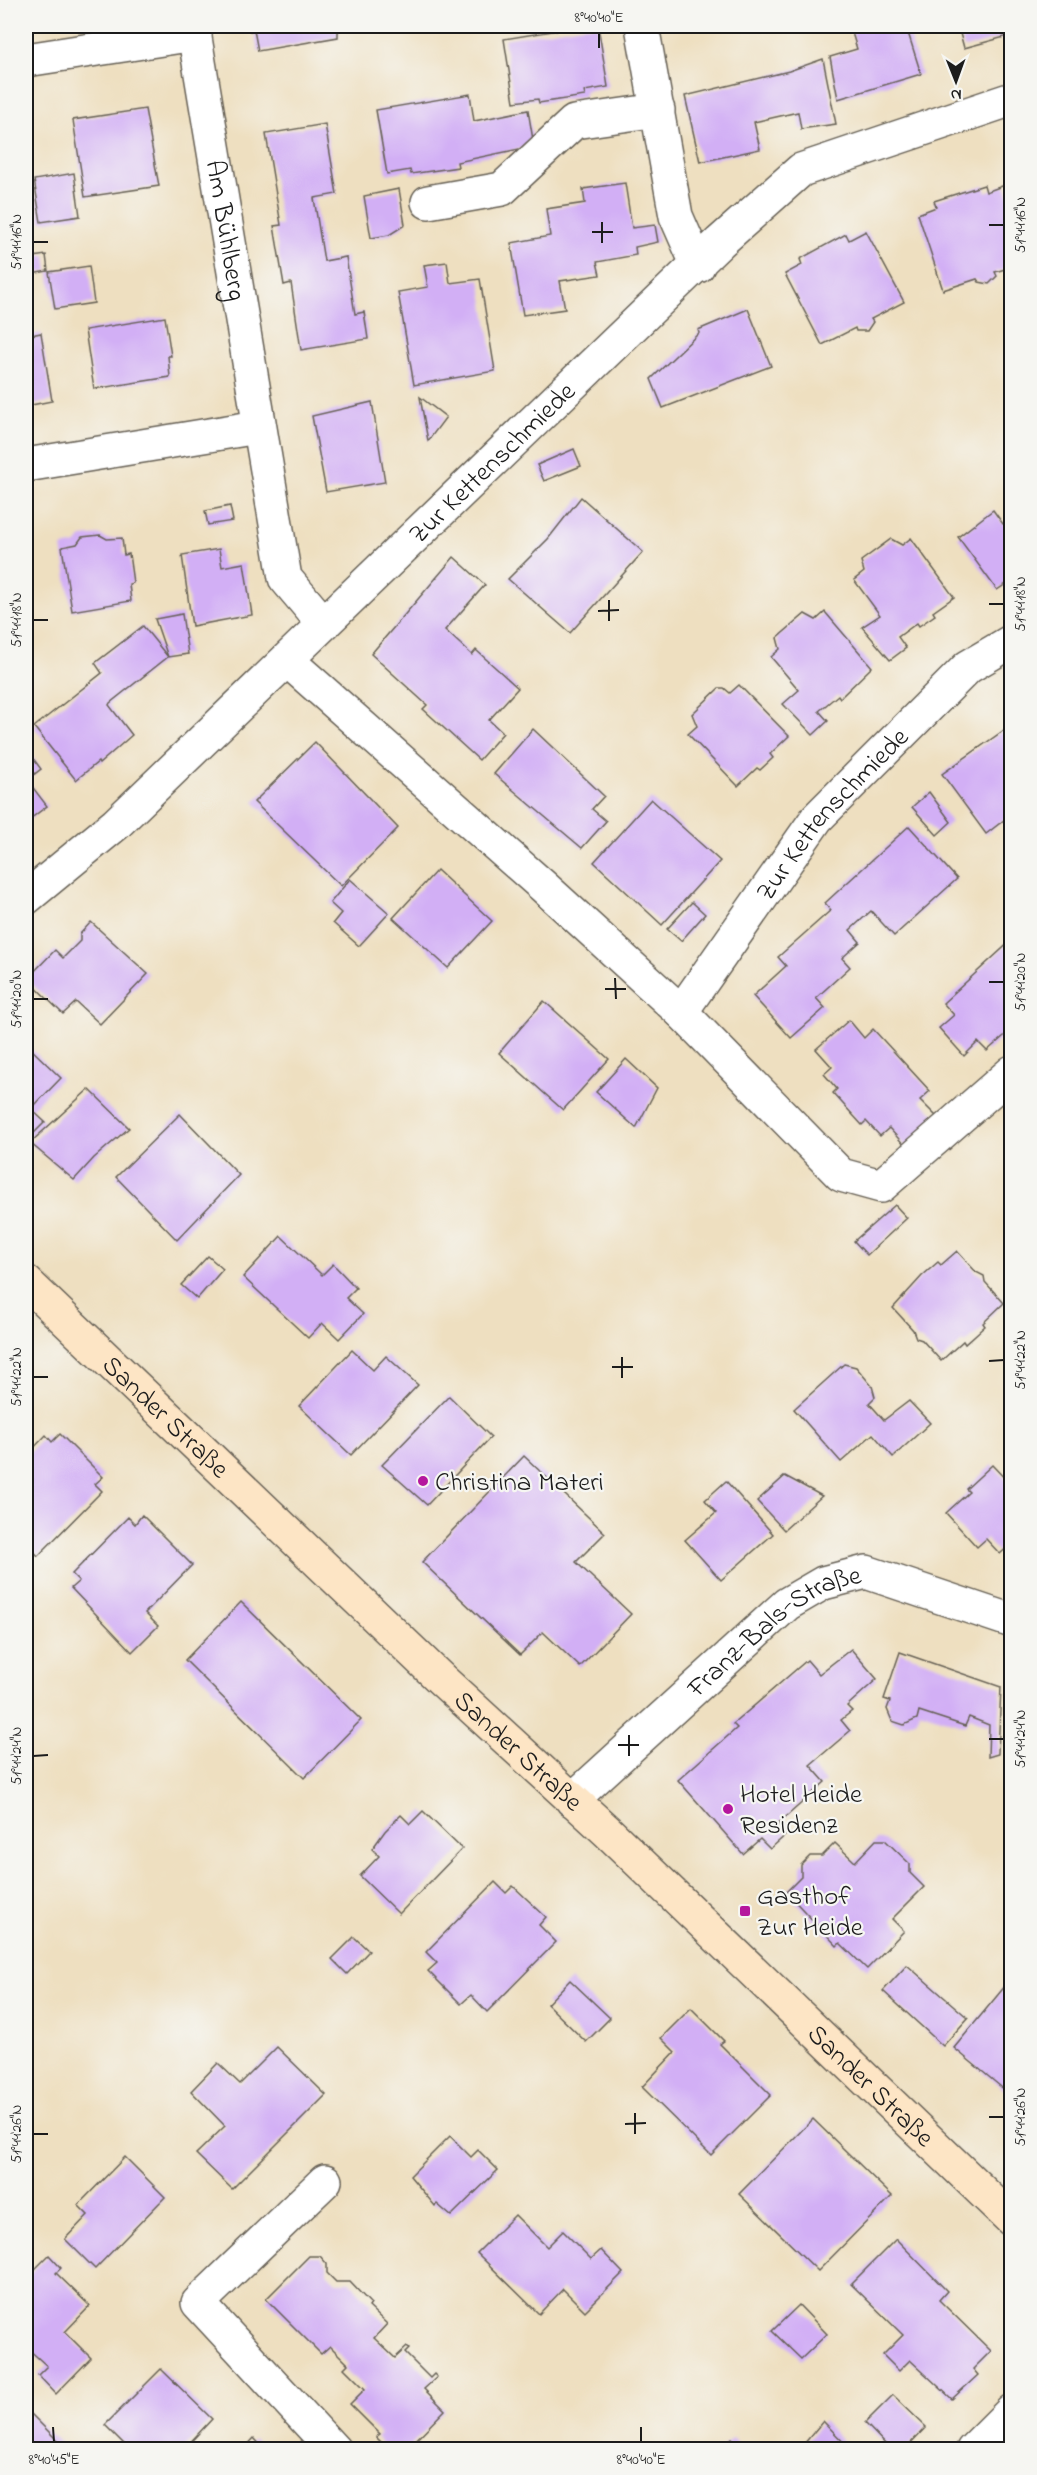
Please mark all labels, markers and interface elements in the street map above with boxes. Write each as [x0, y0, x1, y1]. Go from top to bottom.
text: 8°40'40"E [574, 7, 624, 29]
north arrow [926, 51, 986, 111]
text: N [950, 82, 962, 106]
street label: Am Bühlberg [194, 157, 255, 304]
text: 51°44'16"N [1010, 197, 1032, 253]
text: 51°44'16"N [6, 214, 28, 270]
street label: Zur Kettenschmiede [401, 374, 586, 554]
text: 51°44'18"N [1010, 576, 1032, 632]
text: 51°44'18"N [6, 592, 28, 648]
street label: Zur Kettenschmiede [748, 719, 919, 910]
text: 51°44'20"N [1010, 953, 1032, 1011]
text: 51°44'20"N [6, 970, 28, 1028]
text: 51°44'22"N [1010, 1330, 1032, 1390]
text: 51°44'22"N [6, 1347, 28, 1407]
street label: Sander Straße [92, 1347, 238, 1489]
place label: Christina Materi [435, 1464, 604, 1503]
marker: Christina Materi [416, 1474, 430, 1488]
street label: Franz-Bals-Straße [679, 1557, 866, 1708]
street label: Sander Straße [444, 1683, 591, 1822]
text: 51°44'24"N [1010, 1710, 1032, 1768]
text: 51°44'24"N [6, 1727, 28, 1785]
place label: Hotel Heide Residenz [740, 1776, 863, 1846]
marker: Hotel Heide Residenz [721, 1802, 735, 1816]
place label: Gasthof Zur Heide [757, 1878, 864, 1948]
marker: Gasthof Zur Heide [738, 1904, 752, 1918]
street label: Sander Straße [797, 2016, 943, 2158]
text: 51°44'26"N [1010, 2088, 1032, 2147]
text: 51°44'26"N [6, 2105, 28, 2164]
text: 8°40'45"E [28, 2449, 80, 2471]
text: 8°40'40"E [616, 2449, 666, 2471]

